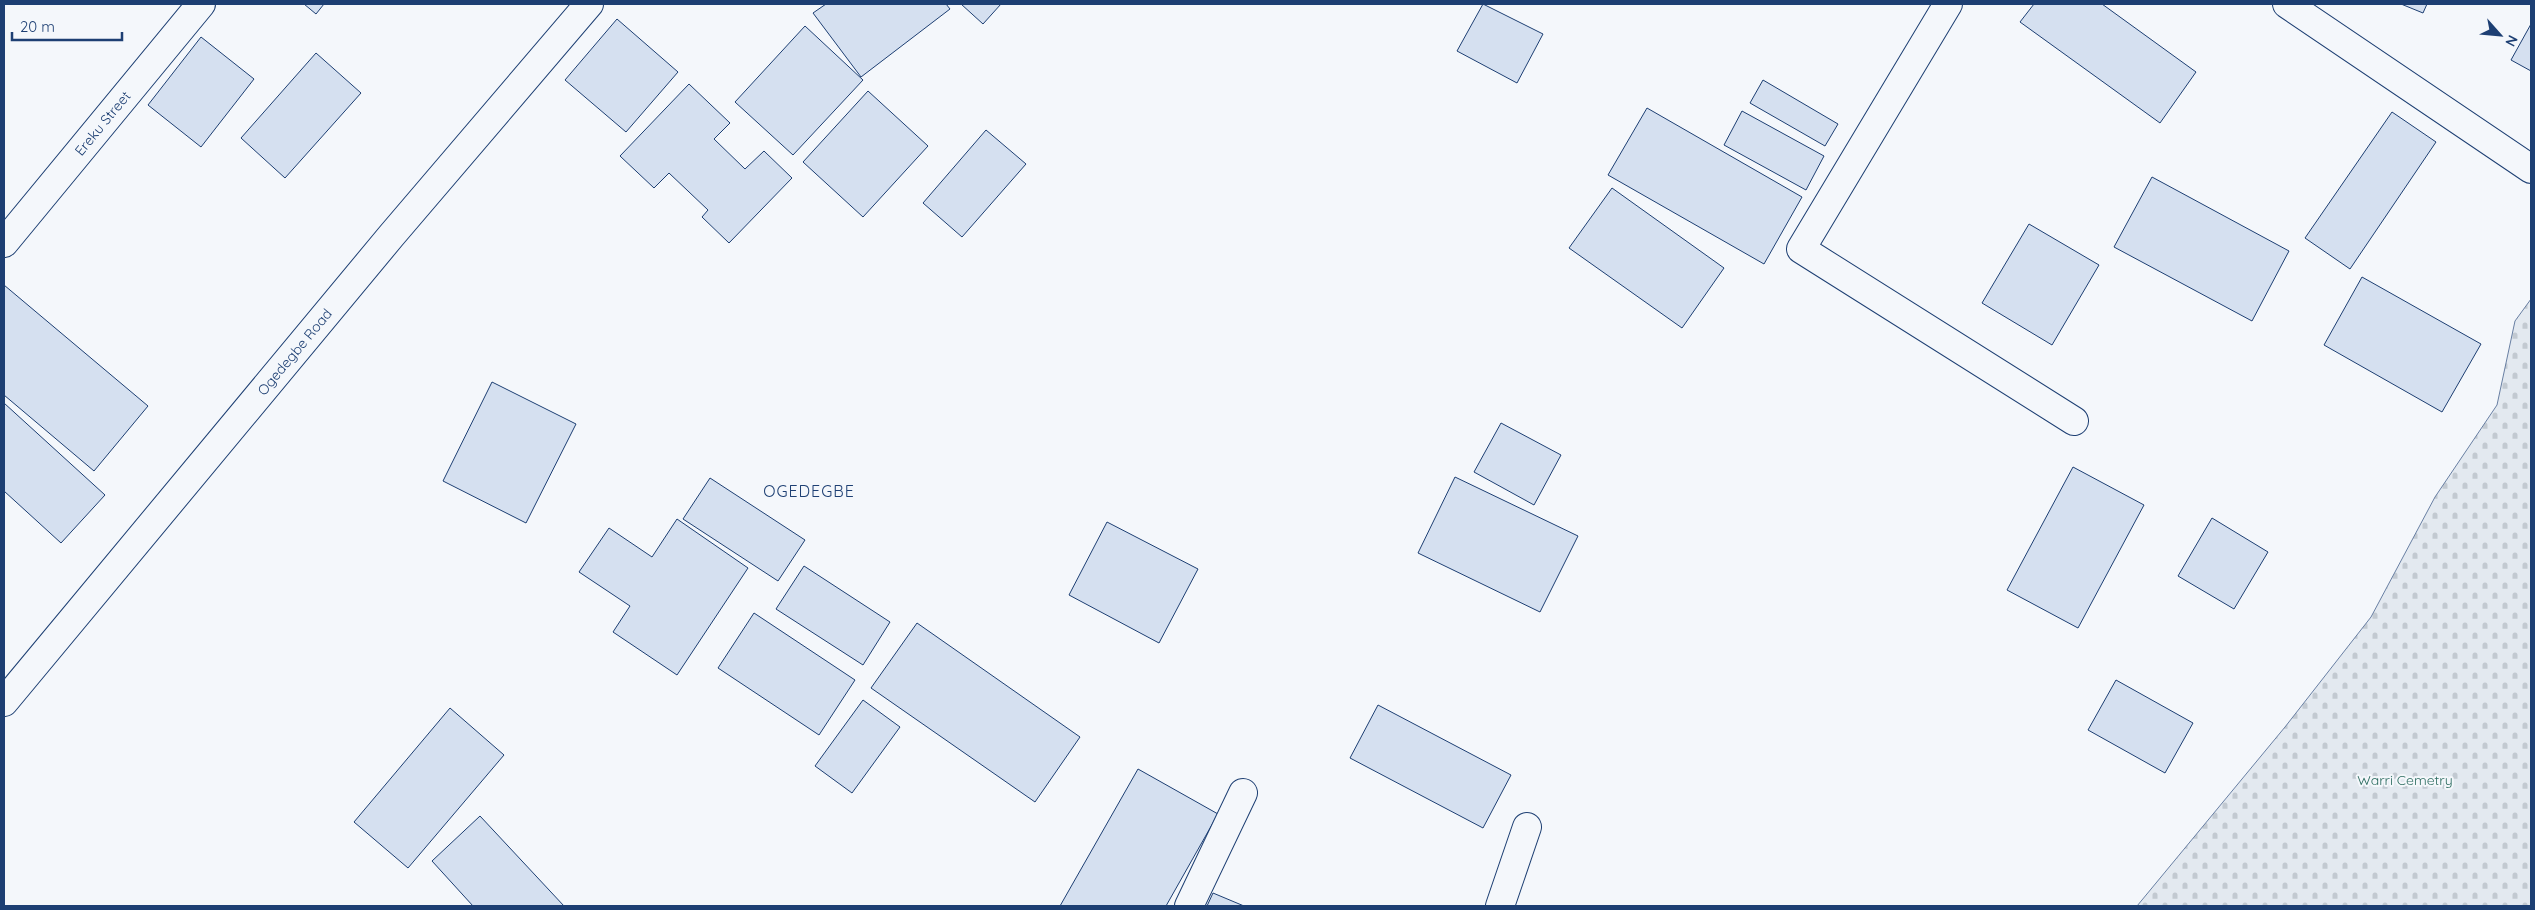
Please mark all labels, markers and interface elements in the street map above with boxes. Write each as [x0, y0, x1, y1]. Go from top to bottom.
scale bar [12, 10, 122, 42]
north arrow [2475, 10, 2525, 60]
text: 20 m [20, 17, 55, 36]
text: N [2501, 32, 2522, 50]
street label: Ereku Street [71, 87, 135, 159]
street label: Ogedegbe Road [254, 305, 336, 399]
district label: OGEDEGBE [763, 481, 855, 501]
park label: Warri Cemetry [2357, 771, 2453, 789]

